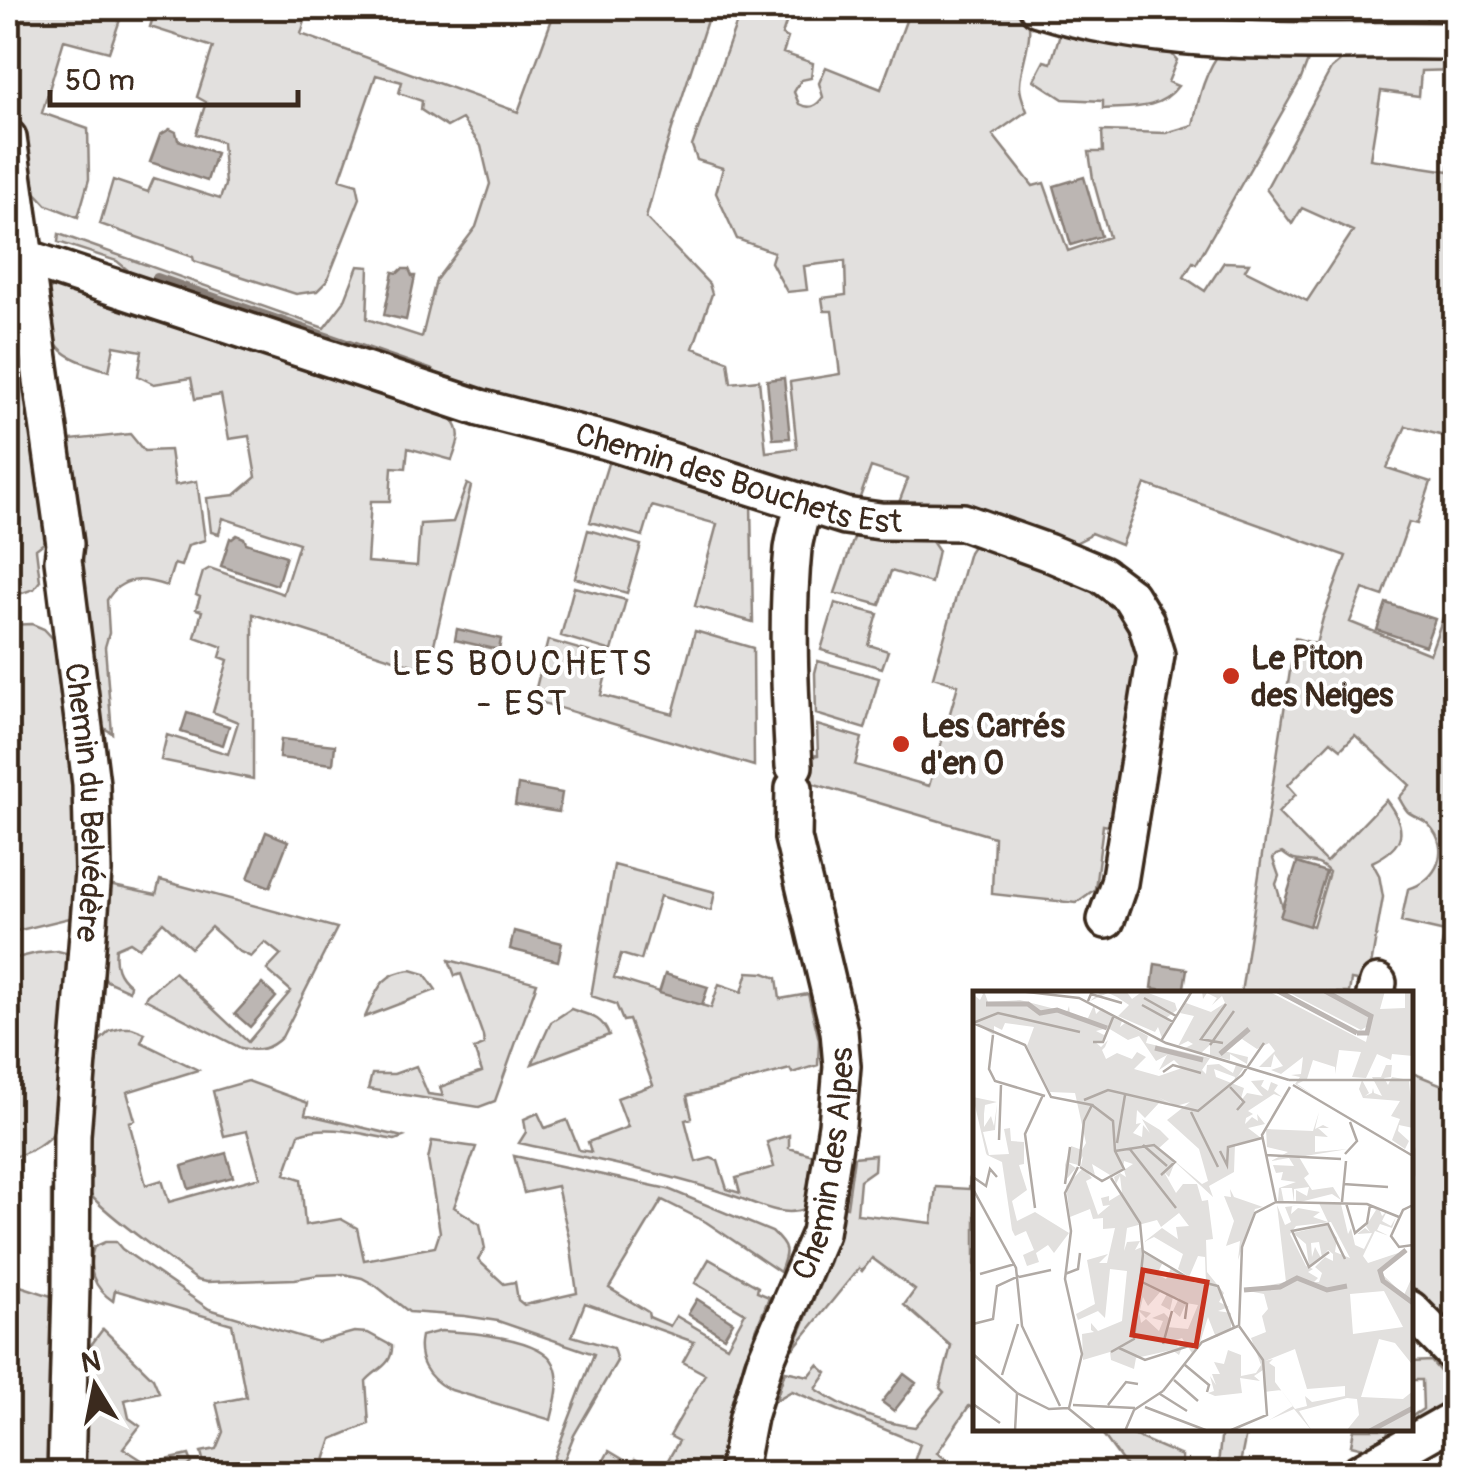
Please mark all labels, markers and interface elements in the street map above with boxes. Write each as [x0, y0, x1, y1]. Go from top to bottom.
scale bar [50, 45, 298, 107]
text: 50 m [65, 62, 135, 99]
street label: Chemin des Bouchets Est [571, 415, 902, 542]
place label: Le Piton des Neiges [1251, 639, 1394, 716]
district label: LES BOUCHETS - EST [392, 642, 654, 726]
street label: Chemin du Belvédère [55, 661, 112, 944]
marker: Le Piton des Neiges [1220, 665, 1242, 687]
place label: Les Carrés d'en O [921, 707, 1066, 784]
marker: Les Carrés d'en O [890, 733, 912, 755]
inset map [973, 991, 1413, 1431]
street label: Chemin des Alpes [783, 1046, 863, 1286]
north arrow [45, 1336, 145, 1436]
text: N [79, 1344, 103, 1382]

